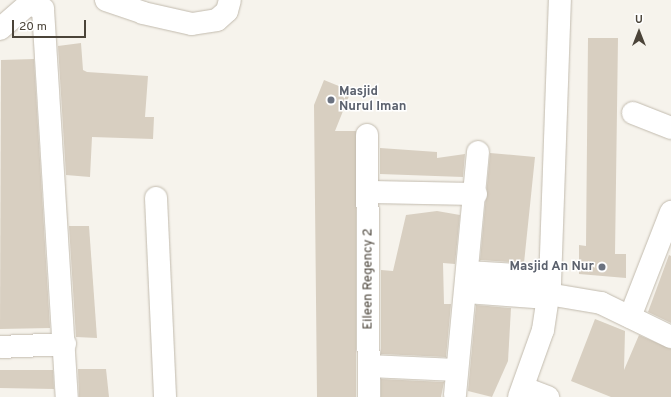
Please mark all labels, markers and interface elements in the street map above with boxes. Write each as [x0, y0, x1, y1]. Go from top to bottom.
scale bar [14, 12, 88, 38]
north arrow [619, 12, 659, 52]
text: U [635, 13, 643, 27]
text: 20 m [19, 19, 47, 35]
place label: Masjid Nurul Iman [339, 85, 406, 116]
marker: Masjid Nurul Iman [326, 95, 336, 105]
street label: Eileen Regency 2 [361, 228, 377, 330]
place label: Masjid An Nur [509, 259, 594, 275]
marker: Masjid An Nur [597, 262, 607, 272]

